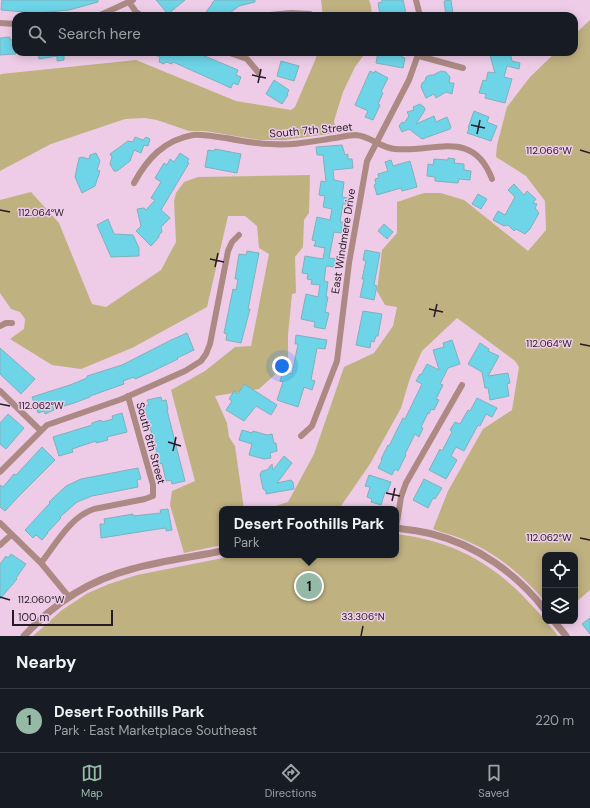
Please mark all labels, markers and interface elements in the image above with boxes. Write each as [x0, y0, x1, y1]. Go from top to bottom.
search box [12, 12, 578, 56]
icon: search [26, 23, 48, 45]
text: Search here [58, 24, 141, 44]
street label: South 7th Street [269, 119, 353, 141]
text: 112.066°W [526, 144, 572, 157]
street label: East Windmere Drive [328, 187, 358, 295]
text: 112.064°W [18, 206, 64, 219]
text: 112.064°W [526, 337, 572, 350]
your location [272, 356, 292, 376]
text: 112.062°W [18, 399, 64, 412]
street label: South 8th Street [133, 401, 169, 485]
popup [219, 506, 399, 558]
text: Desert Foothills Park [234, 514, 384, 534]
text: 112.062°W [526, 531, 572, 544]
text: Park [234, 534, 259, 551]
map controls [542, 552, 578, 624]
button: locate [542, 552, 578, 588]
pin: 1 [296, 571, 322, 601]
button: layers [542, 588, 578, 624]
text: 112.060°W [18, 593, 65, 606]
scale bar [12, 608, 113, 627]
text: 100 m [18, 610, 49, 624]
text: 33.306°N [341, 610, 385, 623]
text: Nearby [16, 651, 76, 673]
text: Desert Foothills Park [54, 702, 204, 722]
text: 1 [27, 712, 31, 729]
text: 220 m [535, 712, 574, 729]
text: Park · East Marketplace Southeast [54, 722, 257, 739]
tab: Map [81, 762, 103, 800]
tab: Directions [265, 762, 317, 800]
tab: Saved [478, 762, 509, 800]

